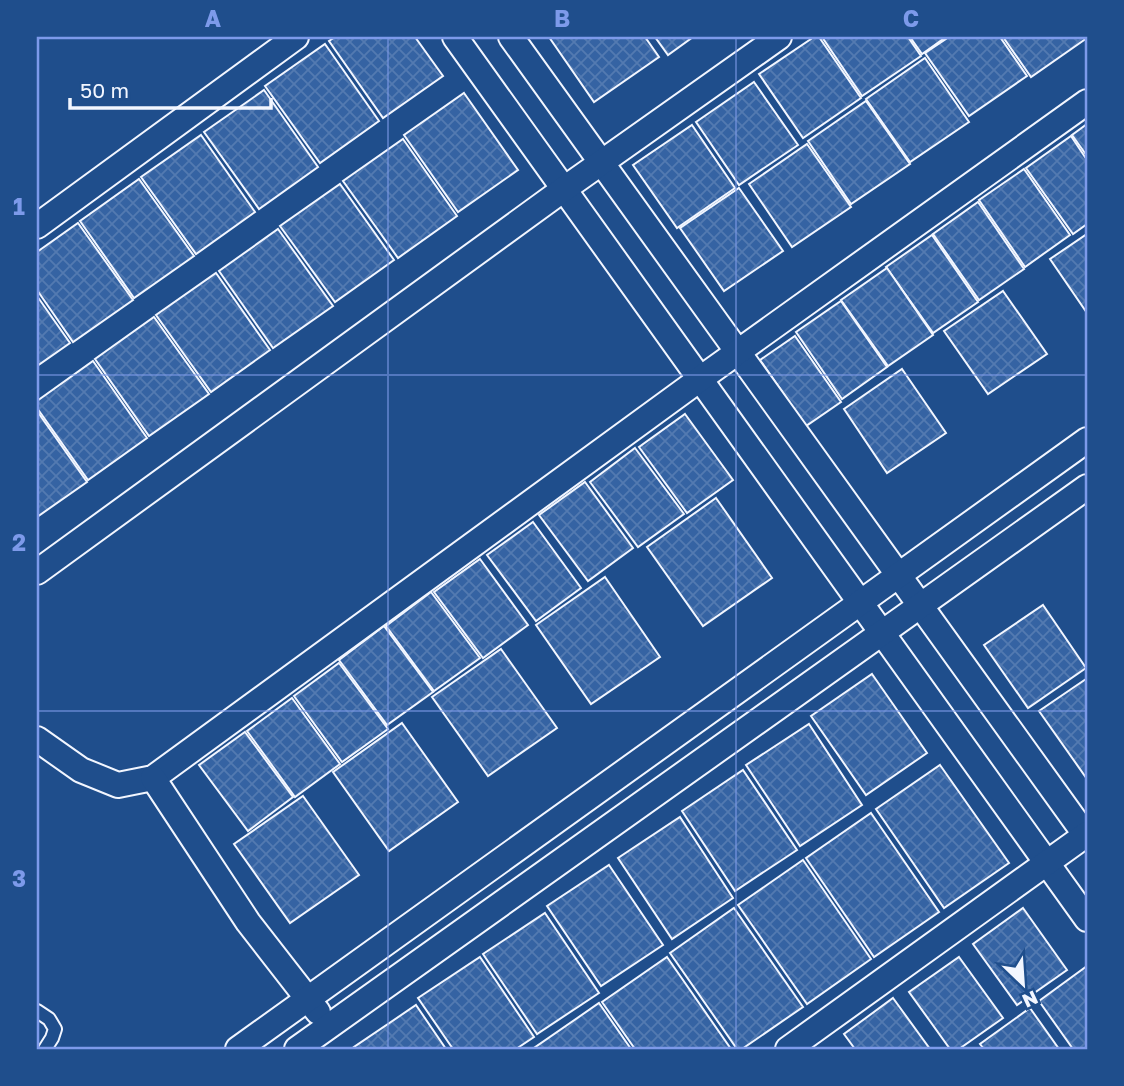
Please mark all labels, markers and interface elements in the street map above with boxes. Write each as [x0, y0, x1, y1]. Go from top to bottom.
text: A [205, 4, 222, 32]
text: B [554, 4, 570, 32]
text: C [903, 4, 919, 32]
scale bar [70, 66, 271, 110]
text: 50 m [80, 77, 129, 103]
text: 1 [13, 192, 25, 220]
text: 2 [12, 528, 26, 556]
text: 3 [12, 864, 26, 892]
north arrow [988, 950, 1058, 1020]
text: N [1019, 986, 1042, 1013]

